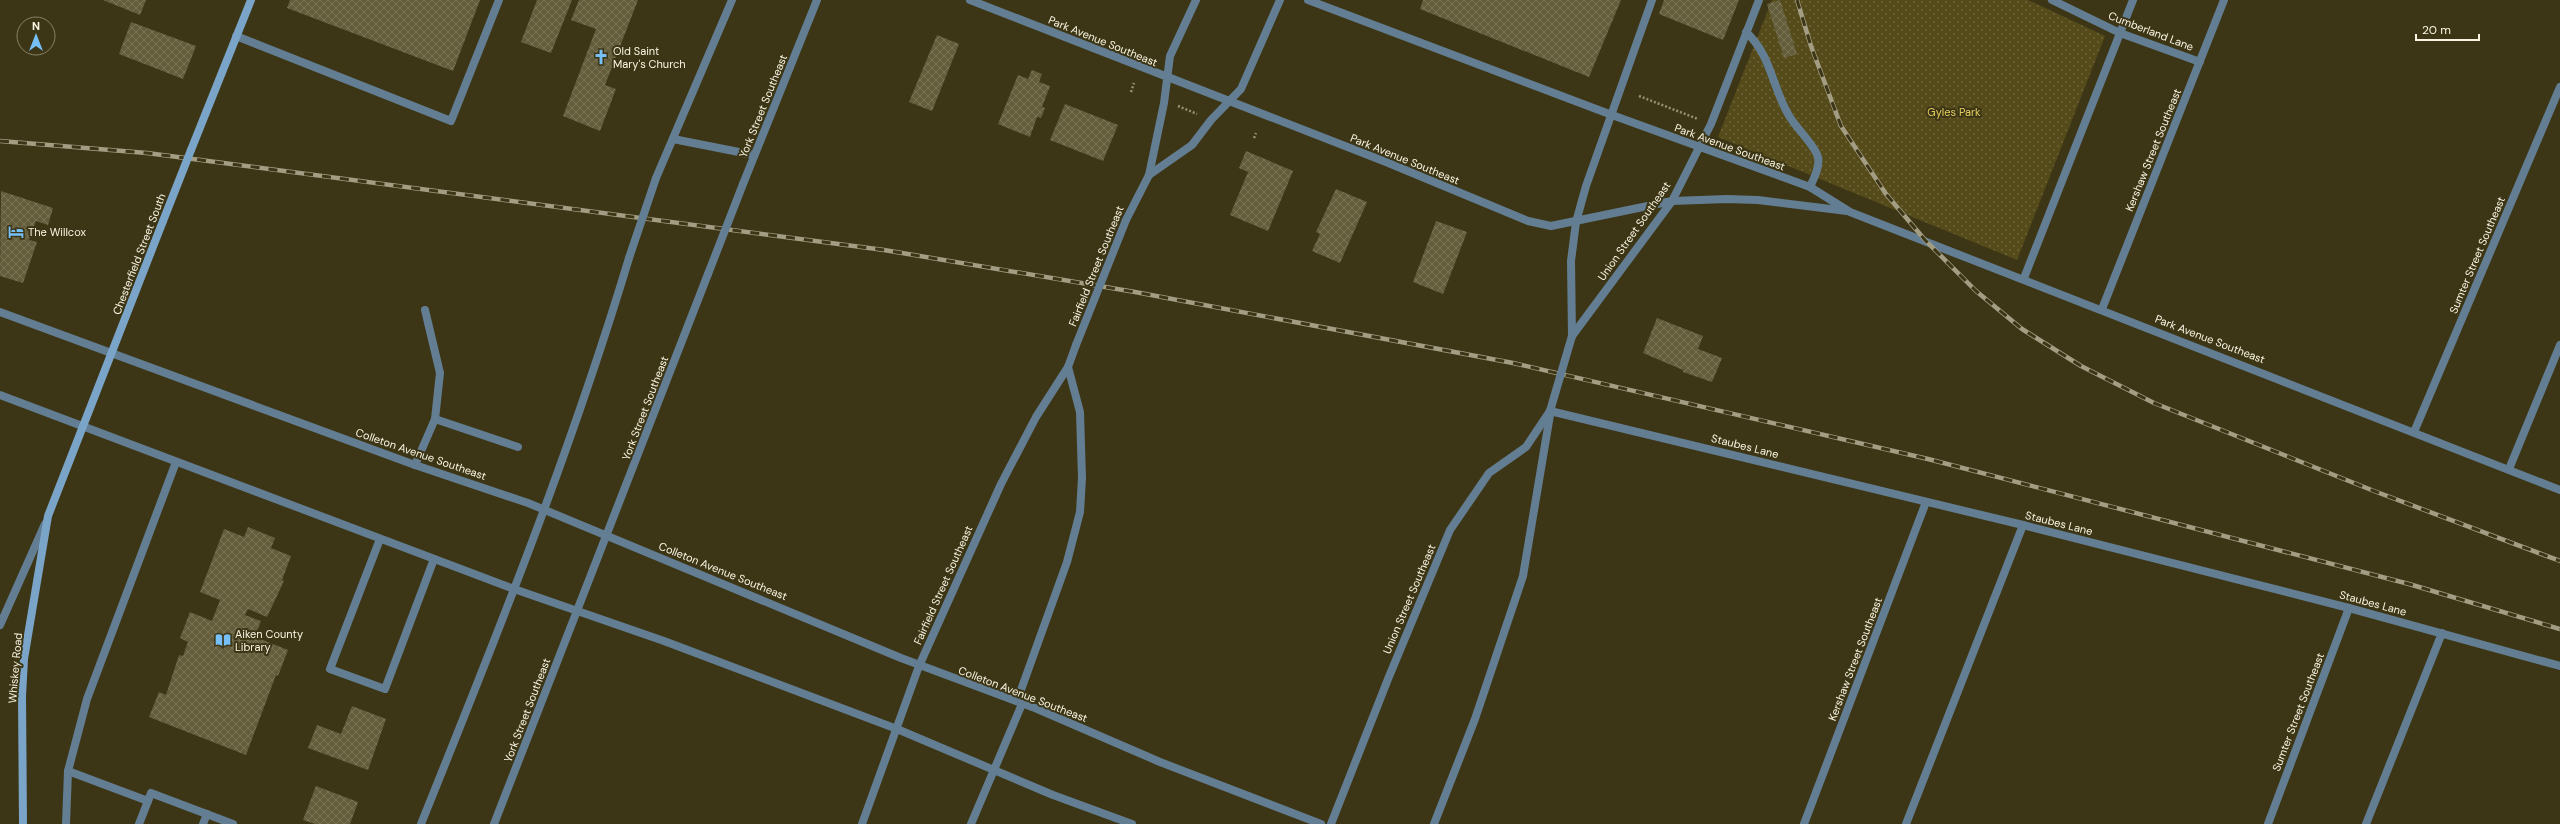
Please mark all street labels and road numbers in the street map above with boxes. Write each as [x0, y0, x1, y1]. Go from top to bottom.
street label: Cumberland Lane [2106, 8, 2196, 54]
street label: Park Avenue Southeast [1046, 13, 1160, 69]
street label: York Street Southeast [736, 52, 790, 160]
street label: Kershaw Street Southeast [2122, 87, 2184, 213]
street label: Park Avenue Southeast [1673, 120, 1787, 174]
street label: Park Avenue Southeast [1348, 131, 1462, 187]
street label: Union Street Southeast [1595, 179, 1673, 283]
street label: Chesterfield Street South [109, 191, 169, 317]
street label: Sumter Street Southeast [2446, 194, 2508, 316]
street label: Fairfield Street Southeast [1065, 204, 1127, 328]
street label: Park Avenue Southeast [2153, 312, 2267, 366]
street label: York Street Southeast [619, 354, 671, 462]
street label: Colleton Avenue Southeast [354, 425, 488, 483]
street label: Staubes Lane [1710, 431, 1780, 461]
street label: Staubes Lane [2024, 508, 2094, 538]
street label: Fairfield Street Southeast [910, 523, 976, 647]
street label: Colleton Avenue Southeast [657, 539, 789, 603]
street label: Union Street Southeast [1380, 542, 1438, 656]
street label: Staubes Lane [2338, 587, 2408, 619]
street label: Kershaw Street Southeast [1825, 595, 1885, 723]
street label: Whiskey Road [5, 632, 25, 704]
street label: Sumter Street Southeast [2269, 651, 2327, 773]
street label: York Street Southeast [501, 656, 553, 764]
street label: Colleton Avenue Southeast [956, 663, 1090, 725]

